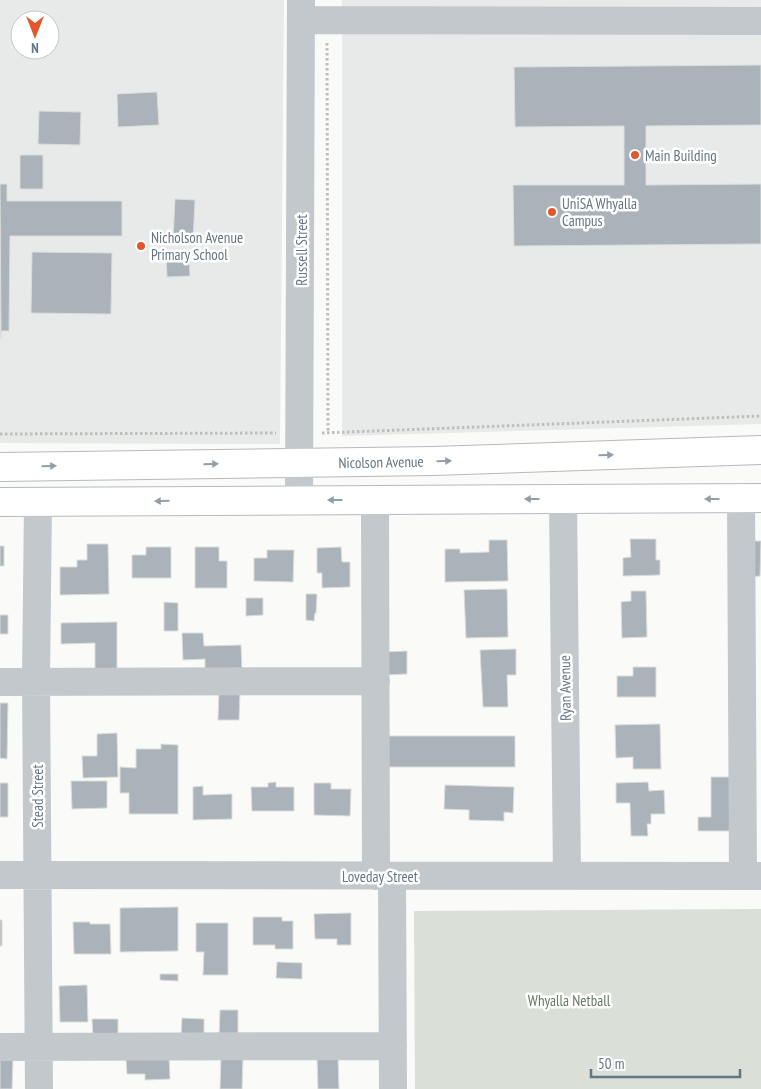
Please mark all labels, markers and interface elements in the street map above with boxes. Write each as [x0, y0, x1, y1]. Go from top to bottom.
north arrow [10, 10, 60, 60]
text: N [31, 39, 39, 57]
place label: Main Building [645, 146, 717, 165]
marker: Main Building [629, 149, 641, 161]
place label: UniSA Whyalla Campus [562, 194, 637, 230]
marker: UniSA Whyalla Campus [546, 206, 558, 218]
street label: Russell Street [292, 214, 311, 286]
place label: Nicholson Avenue Primary School [151, 228, 243, 264]
marker: Nicholson Avenue Primary School [135, 240, 147, 252]
one-way arrow [598, 451, 614, 459]
street label: Nicolson Avenue [338, 452, 424, 472]
one-way arrow [436, 456, 452, 464]
one-way arrow [203, 460, 219, 468]
one-way arrow [41, 462, 57, 470]
one-way arrow [524, 495, 540, 503]
one-way arrow [704, 495, 720, 503]
one-way arrow [327, 496, 343, 504]
one-way arrow [154, 497, 170, 505]
street label: Ryan Avenue [555, 655, 575, 721]
street label: Stead Street [28, 764, 47, 828]
street label: Loveday Street [342, 867, 418, 886]
park label: Whyalla Netball [528, 991, 611, 1010]
scale bar [591, 1046, 740, 1078]
text: 50 m [598, 1054, 624, 1073]

